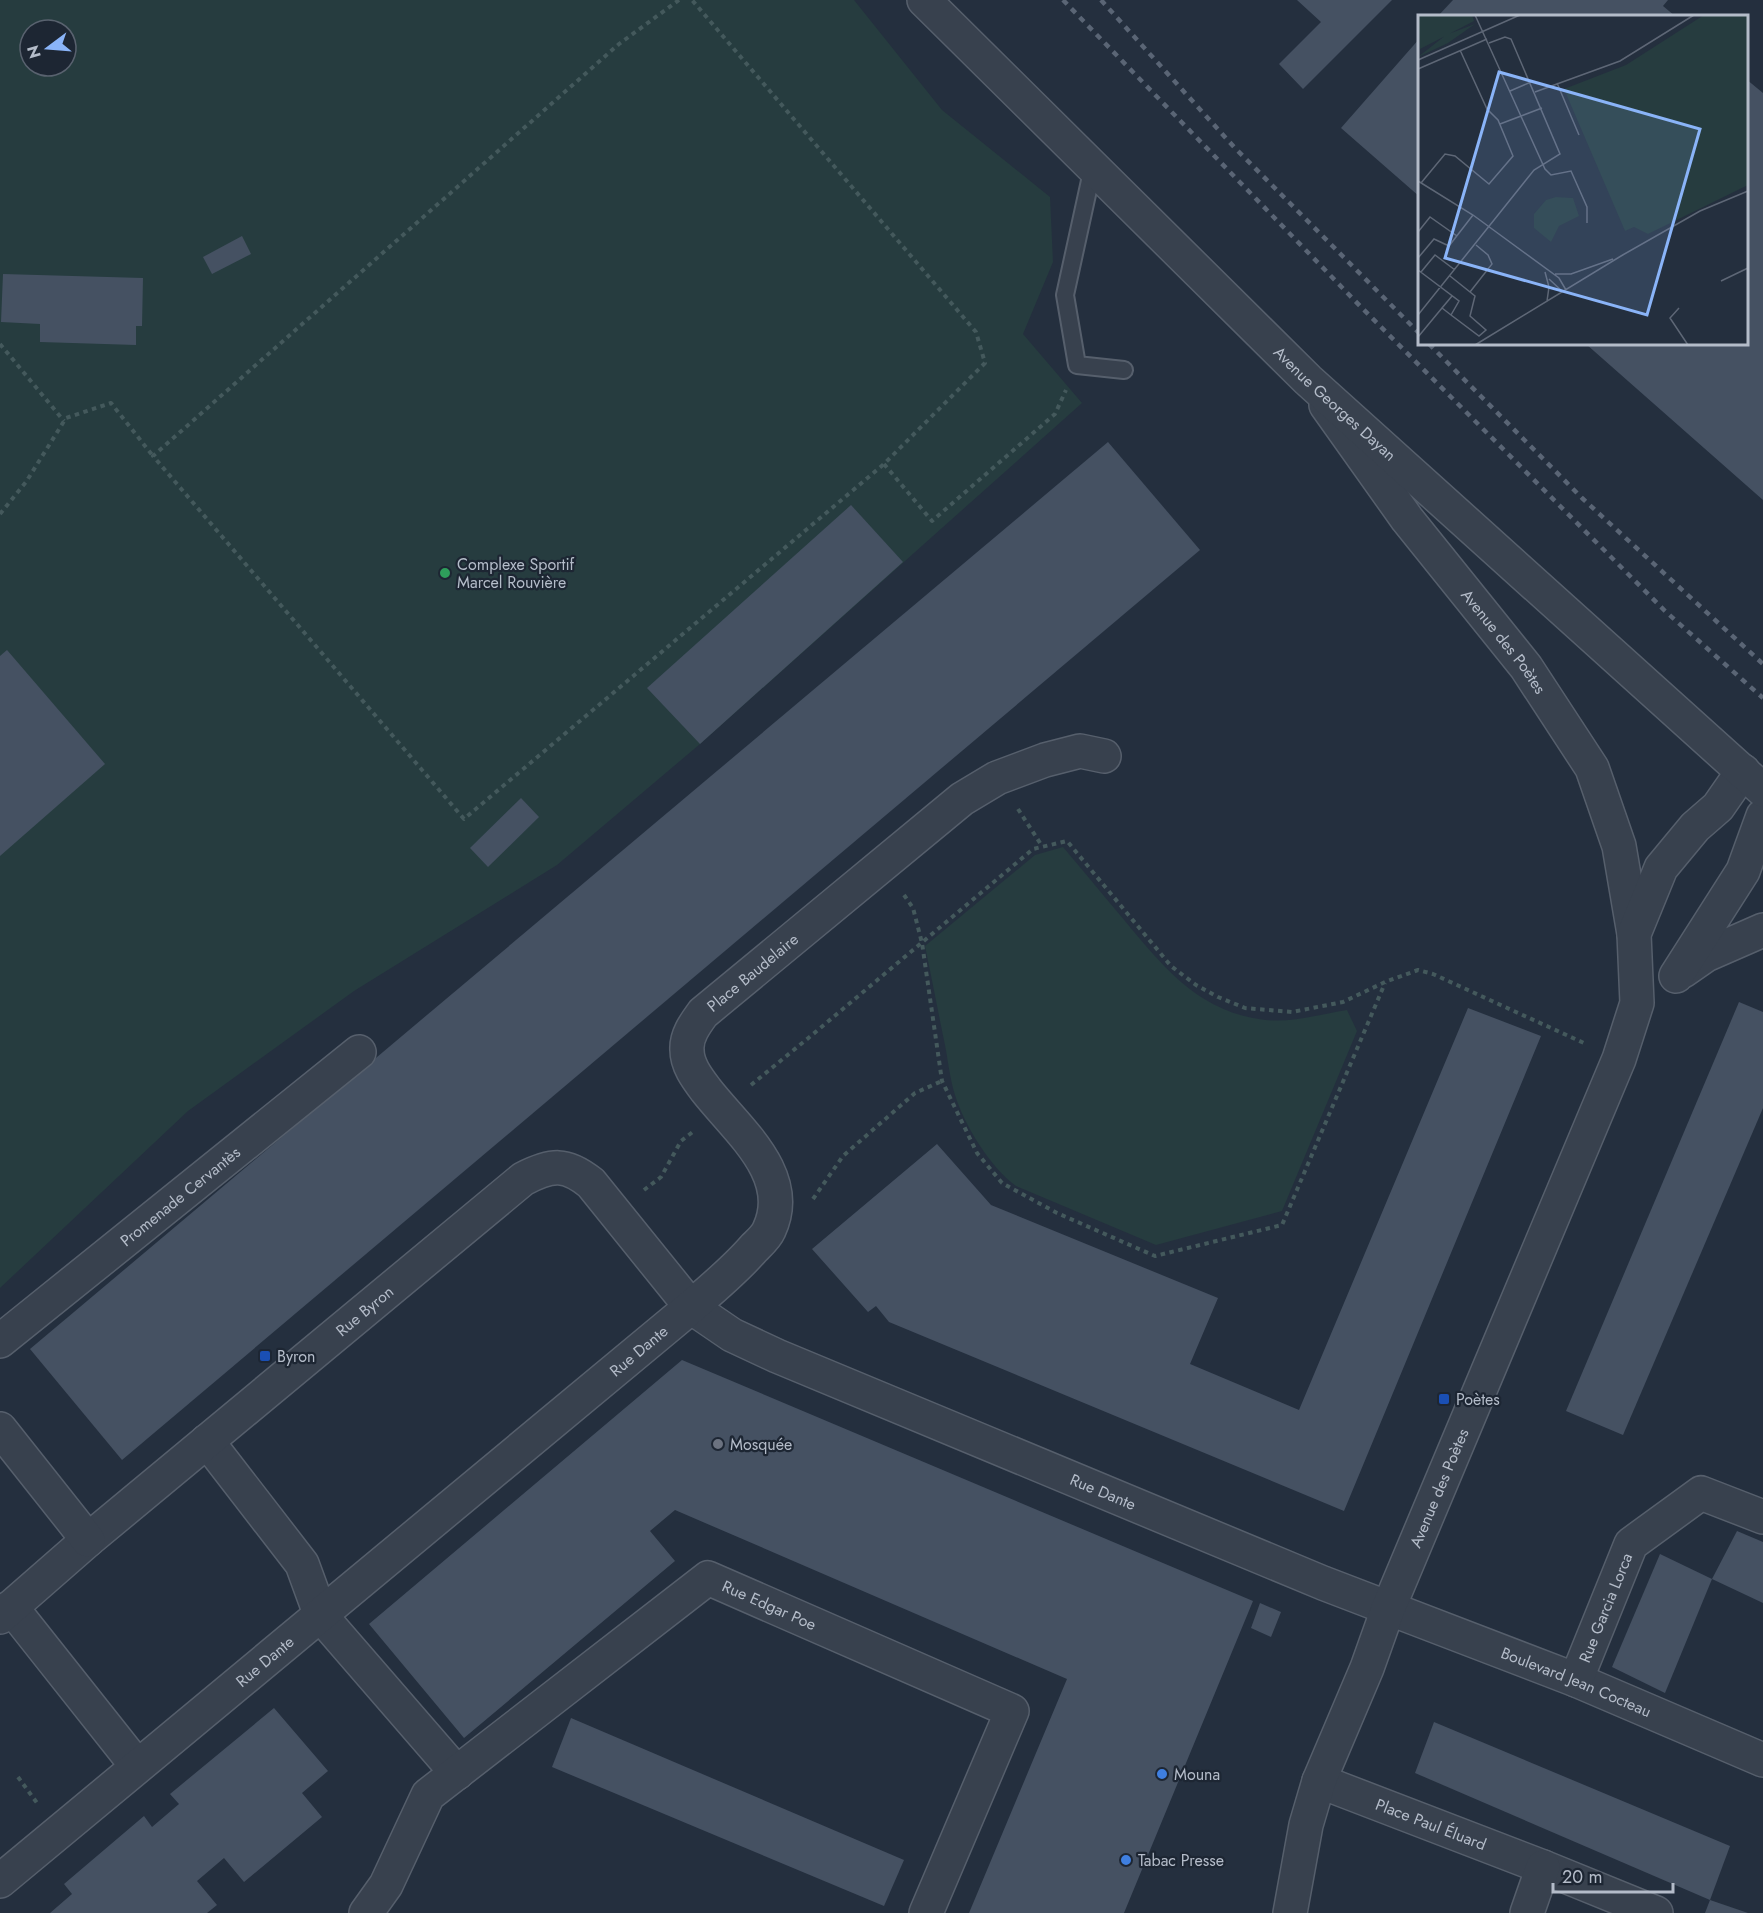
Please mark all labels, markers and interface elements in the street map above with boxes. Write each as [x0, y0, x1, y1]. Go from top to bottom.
inset map [1418, 15, 1748, 345]
north arrow [18, 18, 78, 78]
text: N [21, 43, 47, 61]
street label: Avenue Georges Dayan [1268, 341, 1401, 466]
place label: Complexe Sportif Marcel Rouvière [457, 553, 575, 594]
marker: Complexe Sportif Marcel Rouvière [438, 566, 452, 580]
street label: Avenue des Poètes [1456, 584, 1552, 699]
street label: Place Baudelaire [702, 928, 803, 1017]
street label: Promenade Cervantès [115, 1141, 245, 1252]
street label: Rue Byron [331, 1280, 398, 1342]
street label: Rue Dante [605, 1320, 673, 1382]
place label: Byron [277, 1345, 315, 1368]
marker: Byron [258, 1349, 272, 1363]
place label: Poètes [1456, 1388, 1500, 1411]
marker: Poètes [1437, 1392, 1451, 1406]
street label: Avenue des Poètes [1404, 1425, 1475, 1551]
place label: Mosquée [730, 1433, 792, 1456]
marker: Mosquée [711, 1437, 725, 1451]
street label: Rue Dante [1066, 1468, 1139, 1516]
street label: Rue Garcia Lorca [1573, 1549, 1638, 1666]
street label: Rue Edgar Poe [718, 1575, 820, 1636]
street label: Rue Dante [231, 1631, 299, 1693]
street label: Boulevard Jean Cocteau [1498, 1641, 1655, 1723]
place label: Mouna [1174, 1763, 1220, 1786]
marker: Mouna [1155, 1767, 1169, 1781]
street label: Place Paul Éluard [1372, 1793, 1490, 1856]
place label: Tabac Presse [1138, 1849, 1224, 1872]
marker: Tabac Presse [1119, 1853, 1133, 1867]
scale bar [1553, 1856, 1673, 1894]
text: 20 m [1562, 1864, 1602, 1890]

